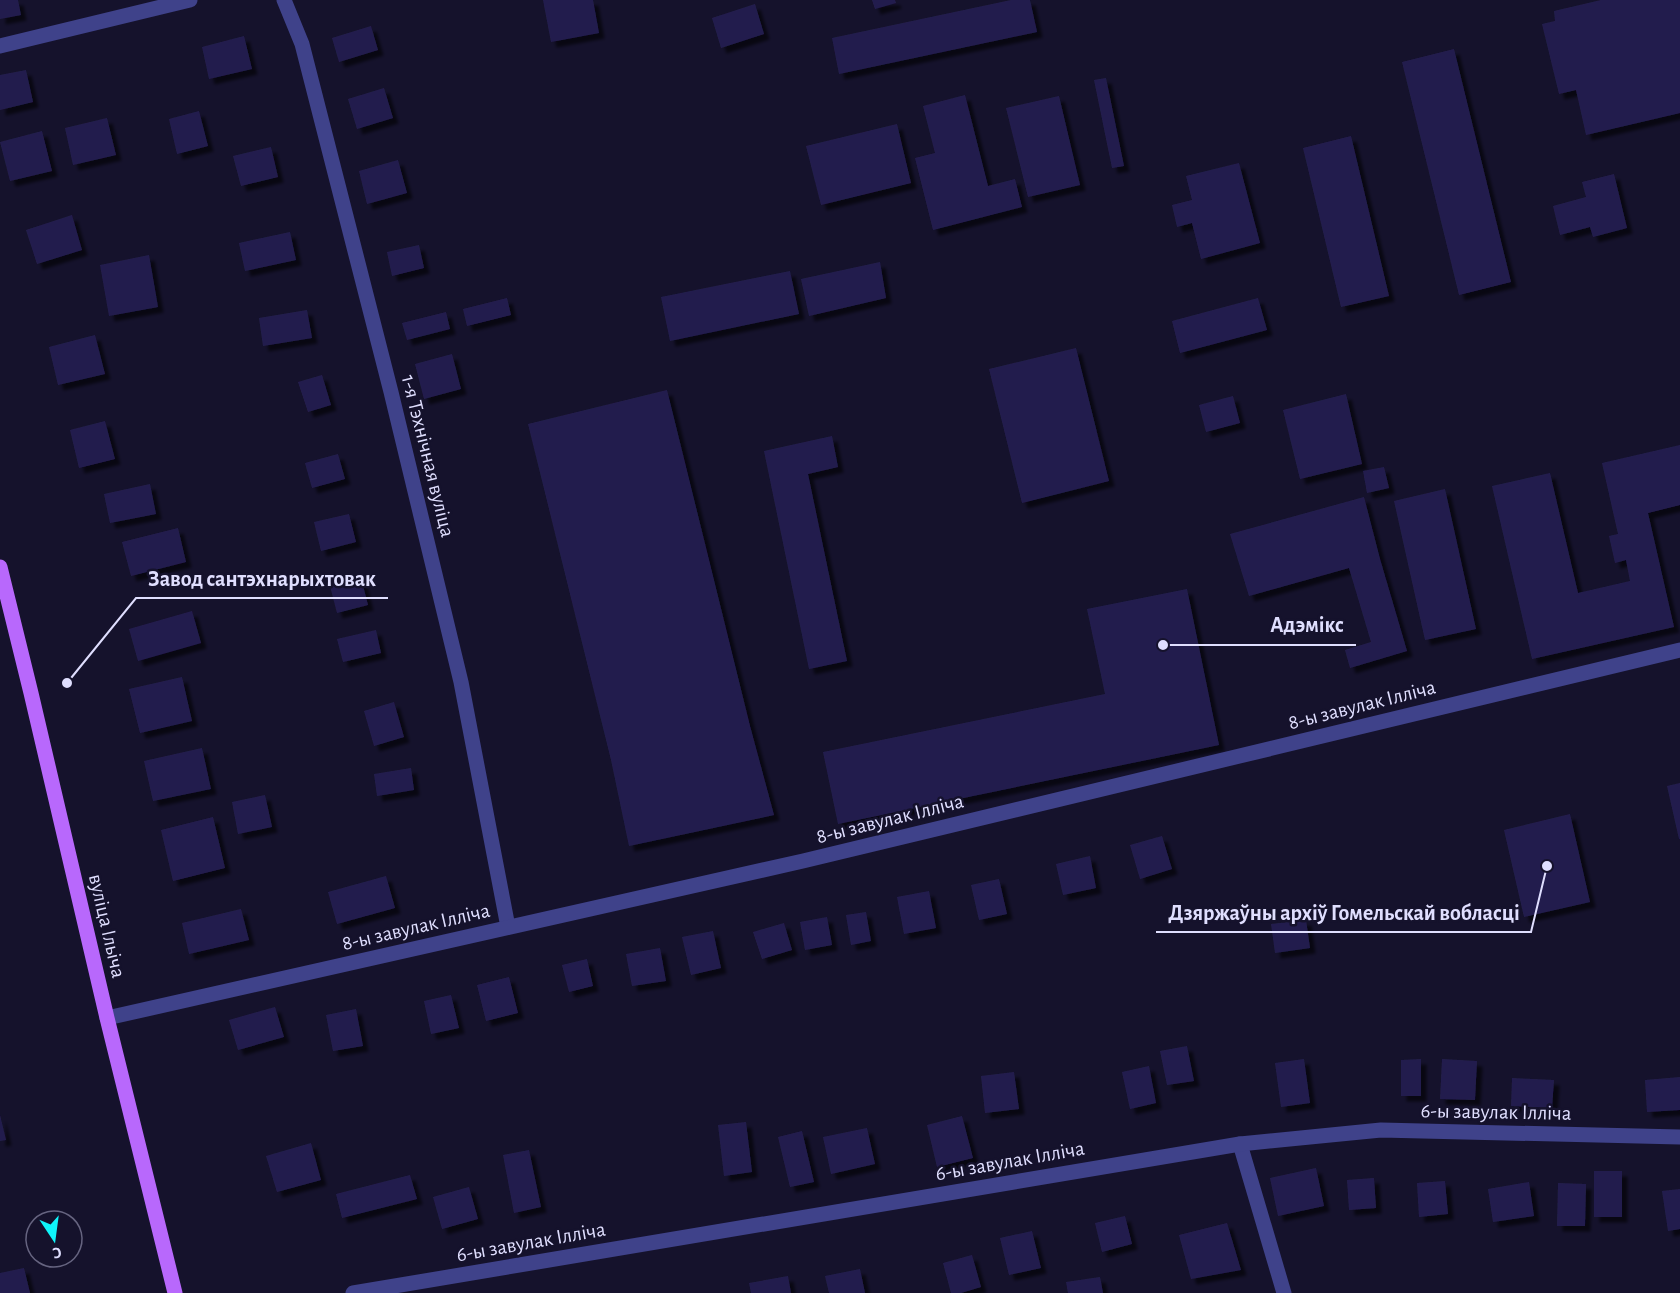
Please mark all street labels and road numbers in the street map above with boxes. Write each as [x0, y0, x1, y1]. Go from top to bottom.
street label: 1-я Тэхнічная вуліца [398, 373, 458, 540]
street label: 8-ы завулак Ілліча [1286, 676, 1438, 733]
street label: 8-ы завулак Ілліча [814, 790, 966, 847]
street label: вуліца Ільіча [85, 872, 129, 980]
street label: 8-ы завулак Ілліча [340, 900, 492, 954]
street label: 6-ы завулак Ілліча [1420, 1100, 1572, 1124]
street label: 6-ы завулак Ілліча [934, 1137, 1087, 1184]
street label: 6-ы завулак Ілліча [455, 1218, 608, 1265]

